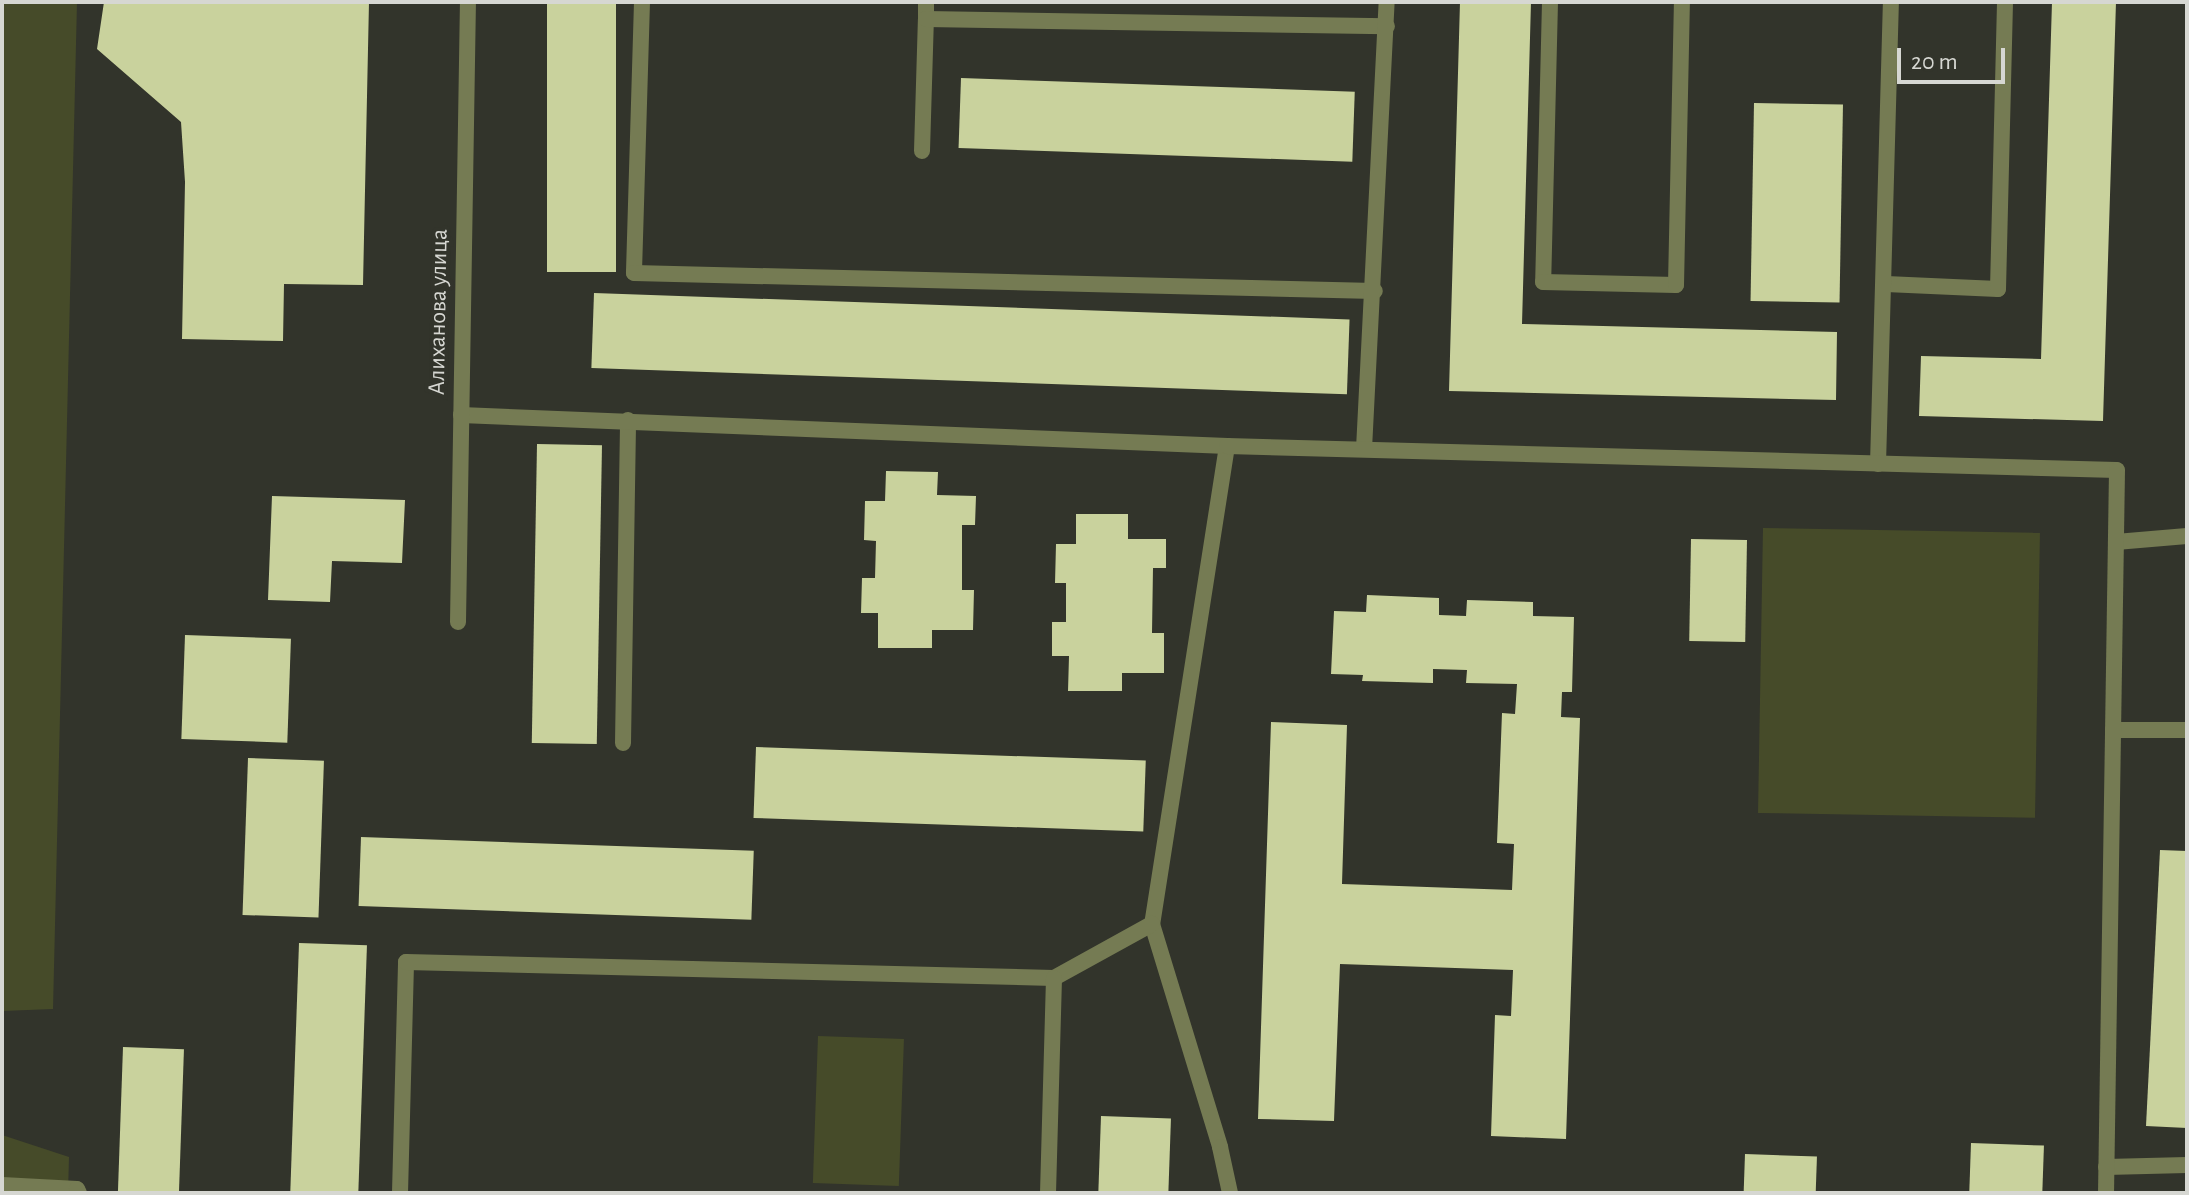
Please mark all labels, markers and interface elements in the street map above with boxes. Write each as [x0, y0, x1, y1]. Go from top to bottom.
scale bar [1901, 32, 2009, 82]
text: 20 m [1911, 50, 1958, 74]
street label: Алиханова улица [423, 229, 455, 395]

